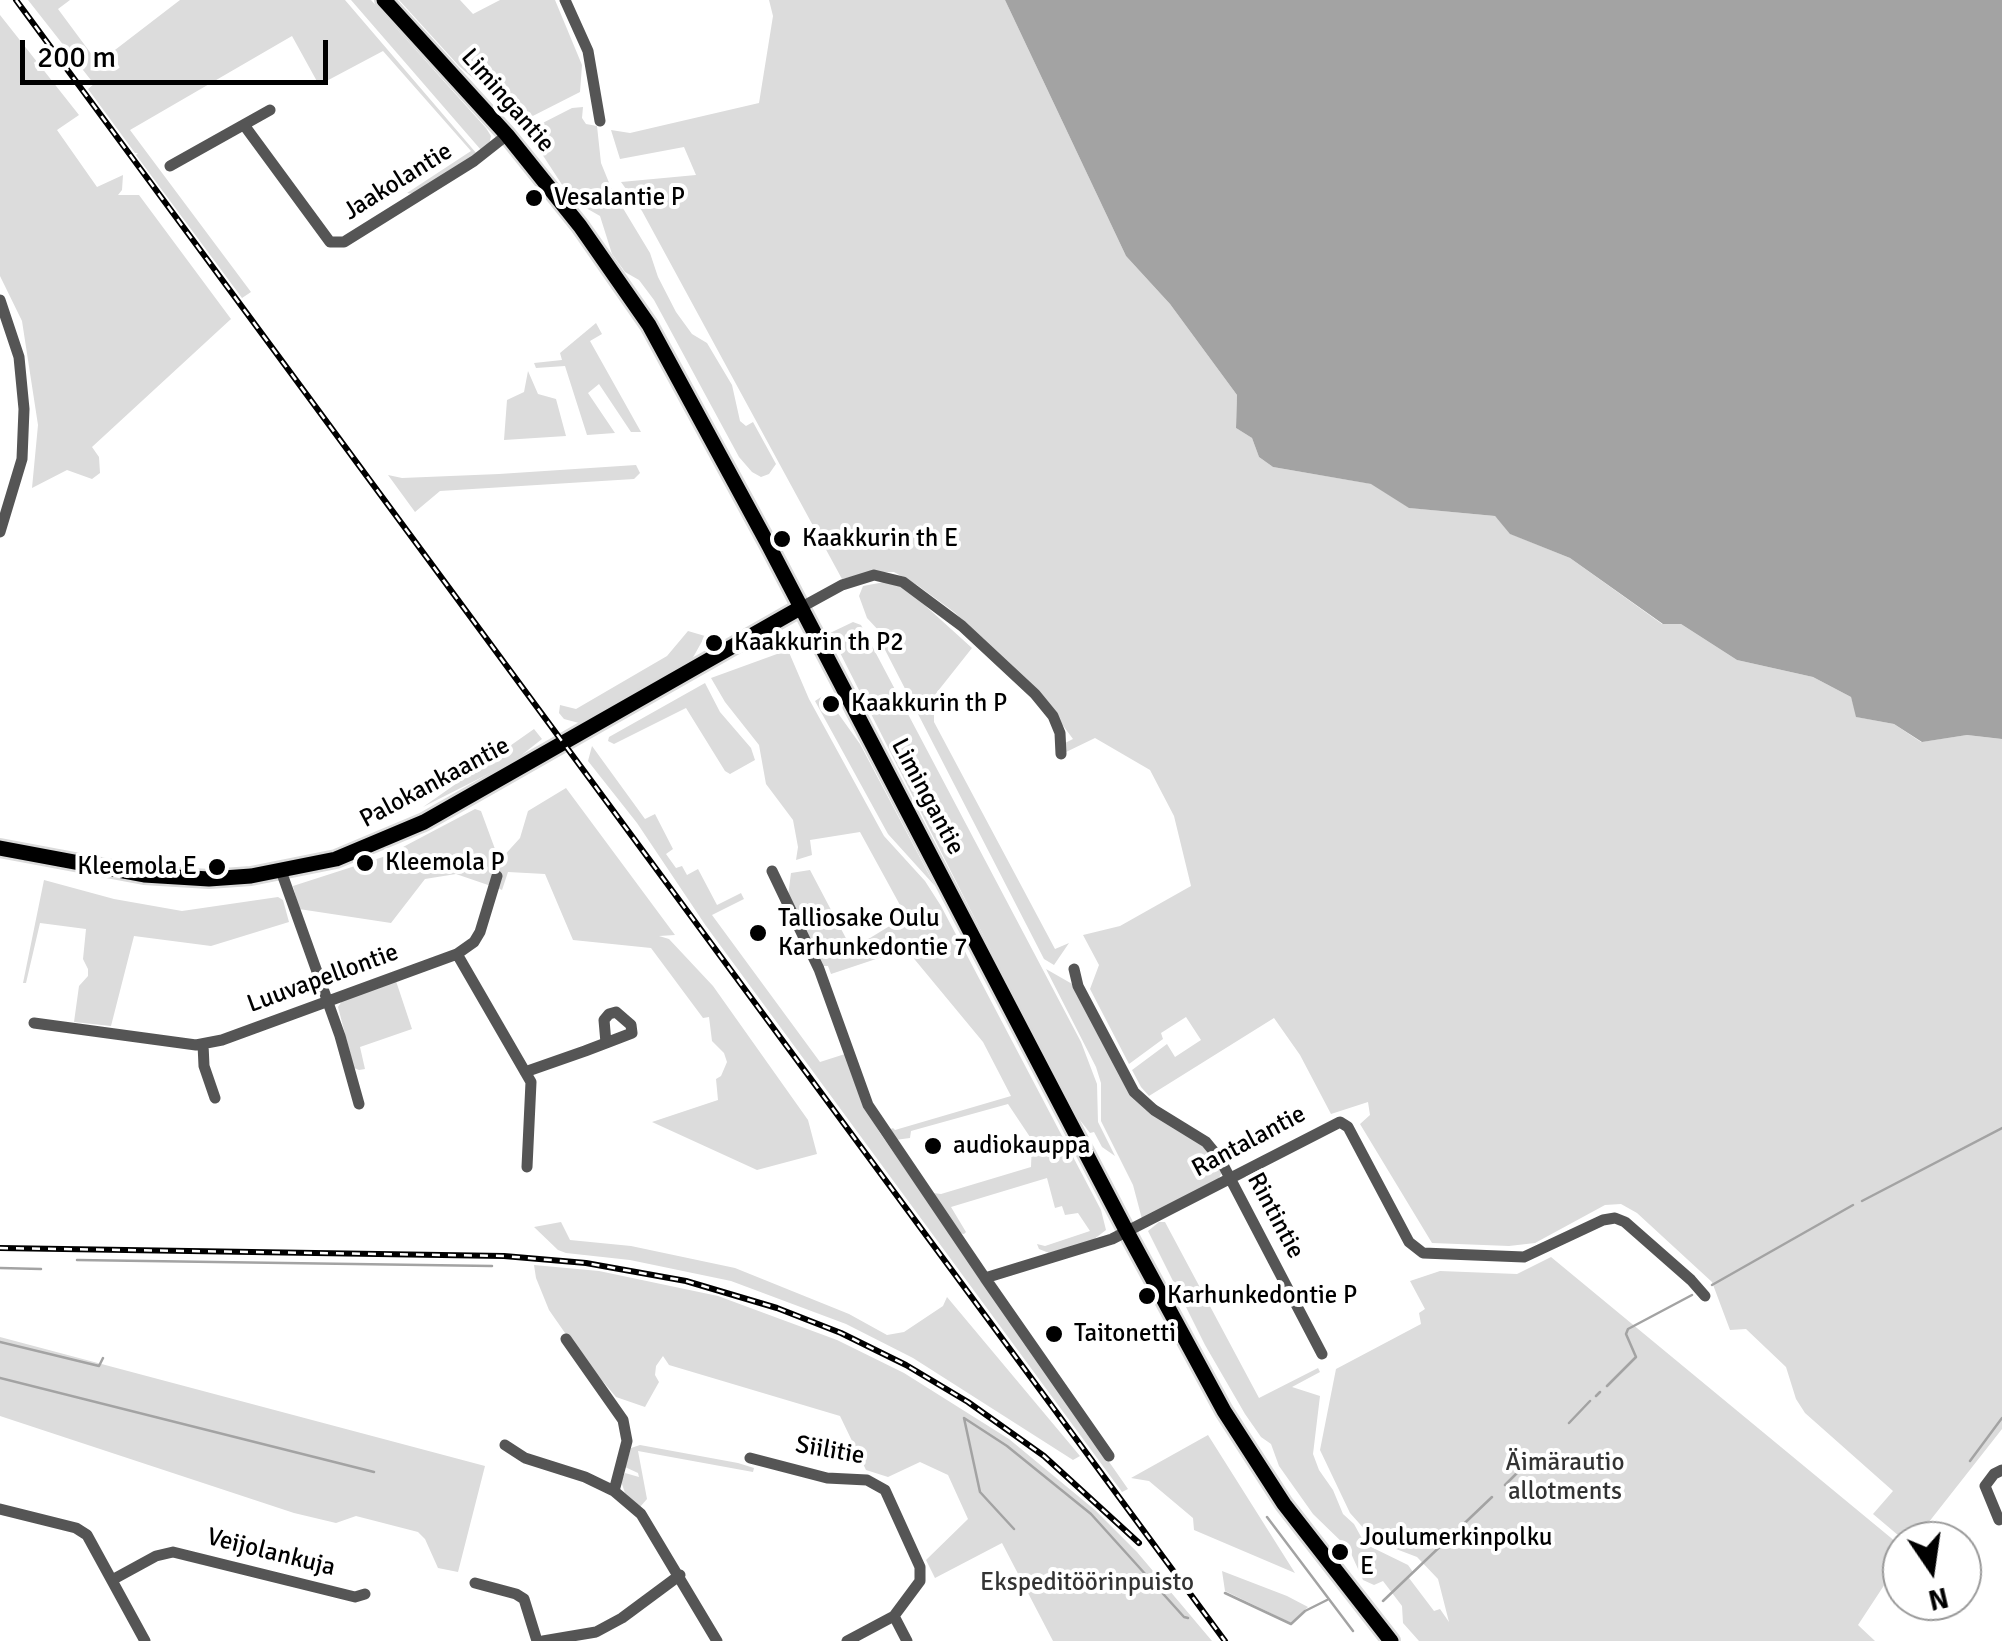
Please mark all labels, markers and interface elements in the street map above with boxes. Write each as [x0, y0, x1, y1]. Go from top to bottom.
scale bar [25, 20, 332, 82]
text: 200 m [37, 39, 116, 76]
street label: Limingantie [454, 43, 560, 159]
street label: Jaakolantie [338, 137, 458, 227]
place label: Vesalantie P [554, 183, 685, 213]
marker: Vesalantie P [523, 187, 545, 209]
place label: Kaakkurin th E [802, 524, 958, 554]
marker: Kaakkurin th E [771, 528, 793, 550]
place label: Kaakkurin th P2 [734, 628, 904, 658]
marker: Kaakkurin th P2 [703, 632, 725, 654]
place label: Kaakkurin th P [851, 689, 1007, 719]
marker: Kaakkurin th P [820, 693, 842, 715]
street label: Palokankaantie [355, 731, 515, 835]
street label: Limingantie [884, 734, 970, 860]
place label: Kleemola P [385, 848, 505, 878]
place label: Kleemola E [77, 852, 197, 882]
marker: Kleemola P [354, 852, 376, 874]
marker: Kleemola E [206, 856, 228, 878]
place label: Talliosake Oulu Karhunkedontie 7 [778, 904, 967, 963]
marker: Talliosake Oulu Karhunkedontie 7 [747, 922, 769, 944]
street label: Luuvapellontie [243, 938, 403, 1020]
street label: Rantalantie [1187, 1100, 1311, 1184]
place label: audiokauppa [953, 1131, 1090, 1161]
marker: audiokauppa [922, 1135, 944, 1157]
street label: Rintintie [1240, 1168, 1310, 1264]
place label: Karhunkedontie P [1167, 1281, 1357, 1311]
marker: Karhunkedontie P [1136, 1285, 1158, 1307]
place label: Taitonetti [1074, 1319, 1176, 1349]
marker: Taitonetti [1043, 1323, 1065, 1345]
street label: Siilitie [793, 1430, 867, 1472]
park label: Äimärautio allotments [1506, 1448, 1624, 1507]
north arrow [1882, 1521, 1982, 1621]
street label: Veijolankuja [204, 1523, 338, 1583]
place label: Joulumerkinpolku E [1360, 1523, 1552, 1582]
marker: Joulumerkinpolku E [1329, 1541, 1351, 1563]
park label: Ekspeditöörinpuisto [980, 1568, 1194, 1598]
text: N [1925, 1580, 1952, 1617]

